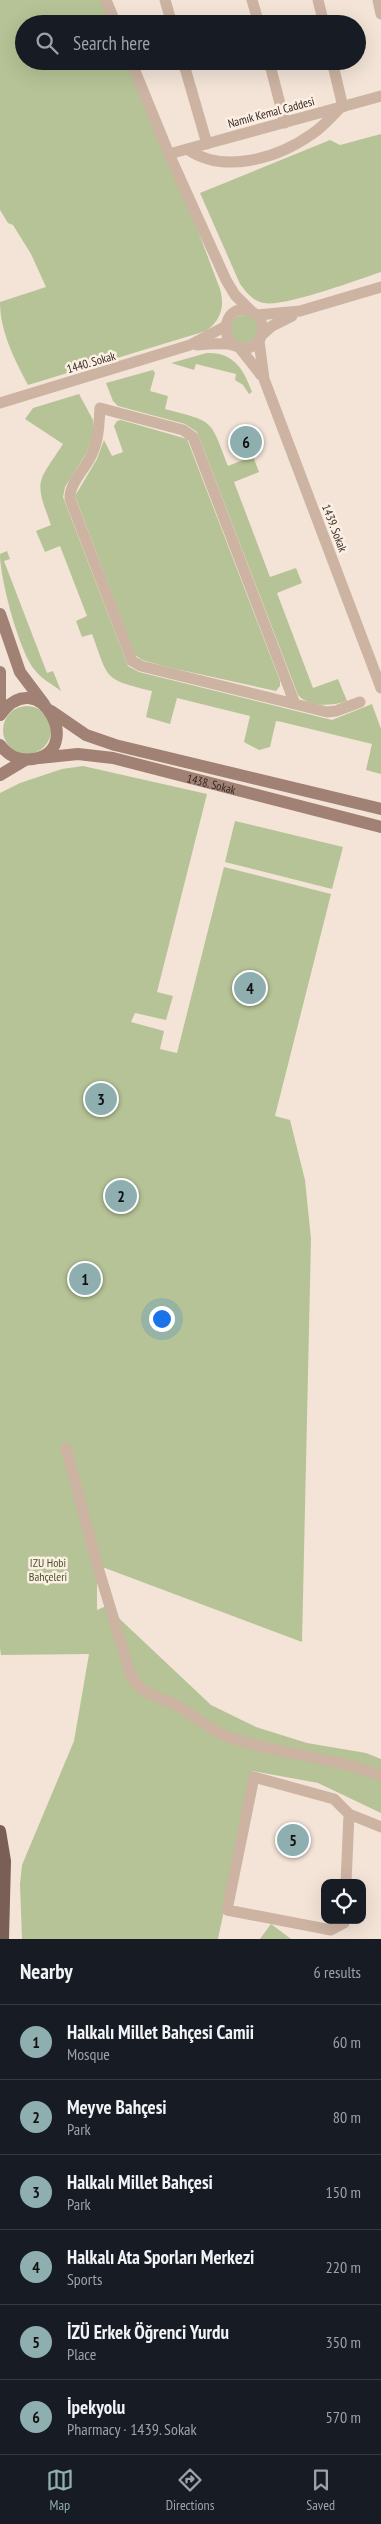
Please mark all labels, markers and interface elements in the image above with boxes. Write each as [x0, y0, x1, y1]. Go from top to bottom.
search box [15, 15, 366, 70]
icon: search [33, 29, 61, 57]
text: Search here [73, 31, 150, 55]
street label: Namık Kemal Caddesi [226, 93, 316, 131]
street label: 1440. Sokak [65, 348, 117, 376]
pin: 6 [230, 423, 262, 461]
street label: 1439. Sokak [319, 502, 351, 554]
street label: 1438. Sokak [185, 770, 238, 797]
pin: 4 [234, 969, 266, 1007]
pin: 3 [85, 1080, 117, 1118]
pin: 2 [105, 1177, 137, 1215]
pin: 1 [69, 1260, 101, 1298]
your location [149, 1306, 175, 1332]
park label: IZU Hobi Bahçeleri [29, 1555, 67, 1584]
pin: 5 [277, 1821, 309, 1859]
map controls [321, 1879, 366, 1924]
button: locate [321, 1879, 366, 1924]
text: Nearby [20, 1958, 73, 1985]
text: 6 results [314, 1962, 361, 1982]
text: Halkalı Millet Bahçesi Camii [67, 2020, 254, 2044]
text: 1 [32, 2032, 40, 2052]
text: 60 m [333, 2032, 361, 2052]
text: Mosque [67, 2044, 110, 2064]
text: Meyve Bahçesi [67, 2095, 167, 2119]
text: 2 [32, 2107, 40, 2127]
text: 80 m [333, 2107, 361, 2127]
text: Park [67, 2119, 91, 2139]
text: Halkalı Millet Bahçesi [67, 2170, 213, 2194]
text: 3 [32, 2182, 40, 2202]
text: 150 m [326, 2182, 361, 2202]
text: Park [67, 2194, 91, 2214]
text: Halkalı Ata Sporları Merkezi [67, 2245, 254, 2269]
text: 4 [32, 2257, 40, 2277]
text: 220 m [326, 2257, 361, 2277]
text: Sports [67, 2269, 102, 2289]
text: İZÜ Erkek Öğrenci Yurdu [67, 2320, 229, 2344]
text: 5 [32, 2332, 40, 2352]
text: 350 m [326, 2332, 361, 2352]
text: Place [67, 2344, 96, 2364]
text: İpekyolu [67, 2395, 125, 2419]
text: 6 [32, 2407, 40, 2427]
text: 570 m [326, 2407, 361, 2427]
text: Pharmacy · 1439. Sokak [67, 2419, 197, 2439]
tab: Map [46, 2466, 74, 2514]
tab: Directions [166, 2466, 214, 2514]
tab: Saved [306, 2466, 335, 2514]

